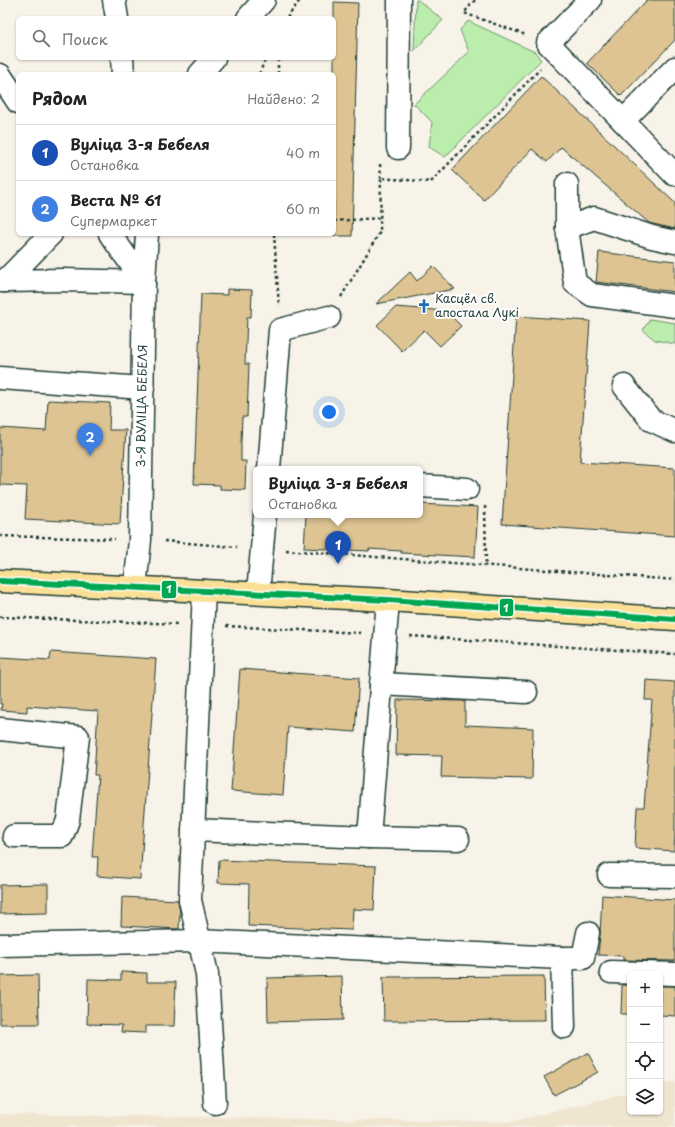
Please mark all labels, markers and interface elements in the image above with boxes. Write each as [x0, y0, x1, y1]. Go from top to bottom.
search box [16, 16, 336, 60]
icon: search [30, 27, 52, 49]
text: Поиск [62, 27, 108, 50]
text: Рядом [32, 85, 87, 111]
text: Найдено: 2 [247, 89, 320, 108]
text: Вуліца 3-я Бебеля [70, 132, 210, 155]
text: 1 [42, 143, 48, 162]
text: 40 m [286, 143, 320, 162]
text: Остановка [70, 155, 139, 174]
text: Веста № 61 [70, 188, 161, 211]
text: 2 [40, 199, 50, 218]
text: 60 m [286, 199, 320, 218]
text: Супермаркет [70, 211, 157, 230]
place label: Касцёл св. апостала Лукі [435, 289, 519, 321]
church icon: Касцёл св. апостала Лукі [416, 298, 432, 314]
street label: 3-Я ВУЛІЦА БЕБЕЛЯ [131, 344, 151, 468]
your location [319, 402, 339, 422]
pin: 2 [77, 423, 103, 456]
popup [253, 466, 423, 518]
text: Вуліца 3-я Бебеля [268, 471, 408, 494]
text: Остановка [268, 494, 337, 513]
pin: 1 [325, 531, 351, 564]
line badge: 1 [161, 580, 177, 599]
text: 1 [166, 580, 172, 597]
line badge: 1 [499, 598, 514, 617]
text: 1 [503, 599, 509, 616]
map controls [627, 971, 663, 1115]
button: + [627, 971, 663, 1007]
button: − [627, 1007, 663, 1043]
button: locate [627, 1043, 663, 1079]
button: layers [627, 1079, 663, 1115]

